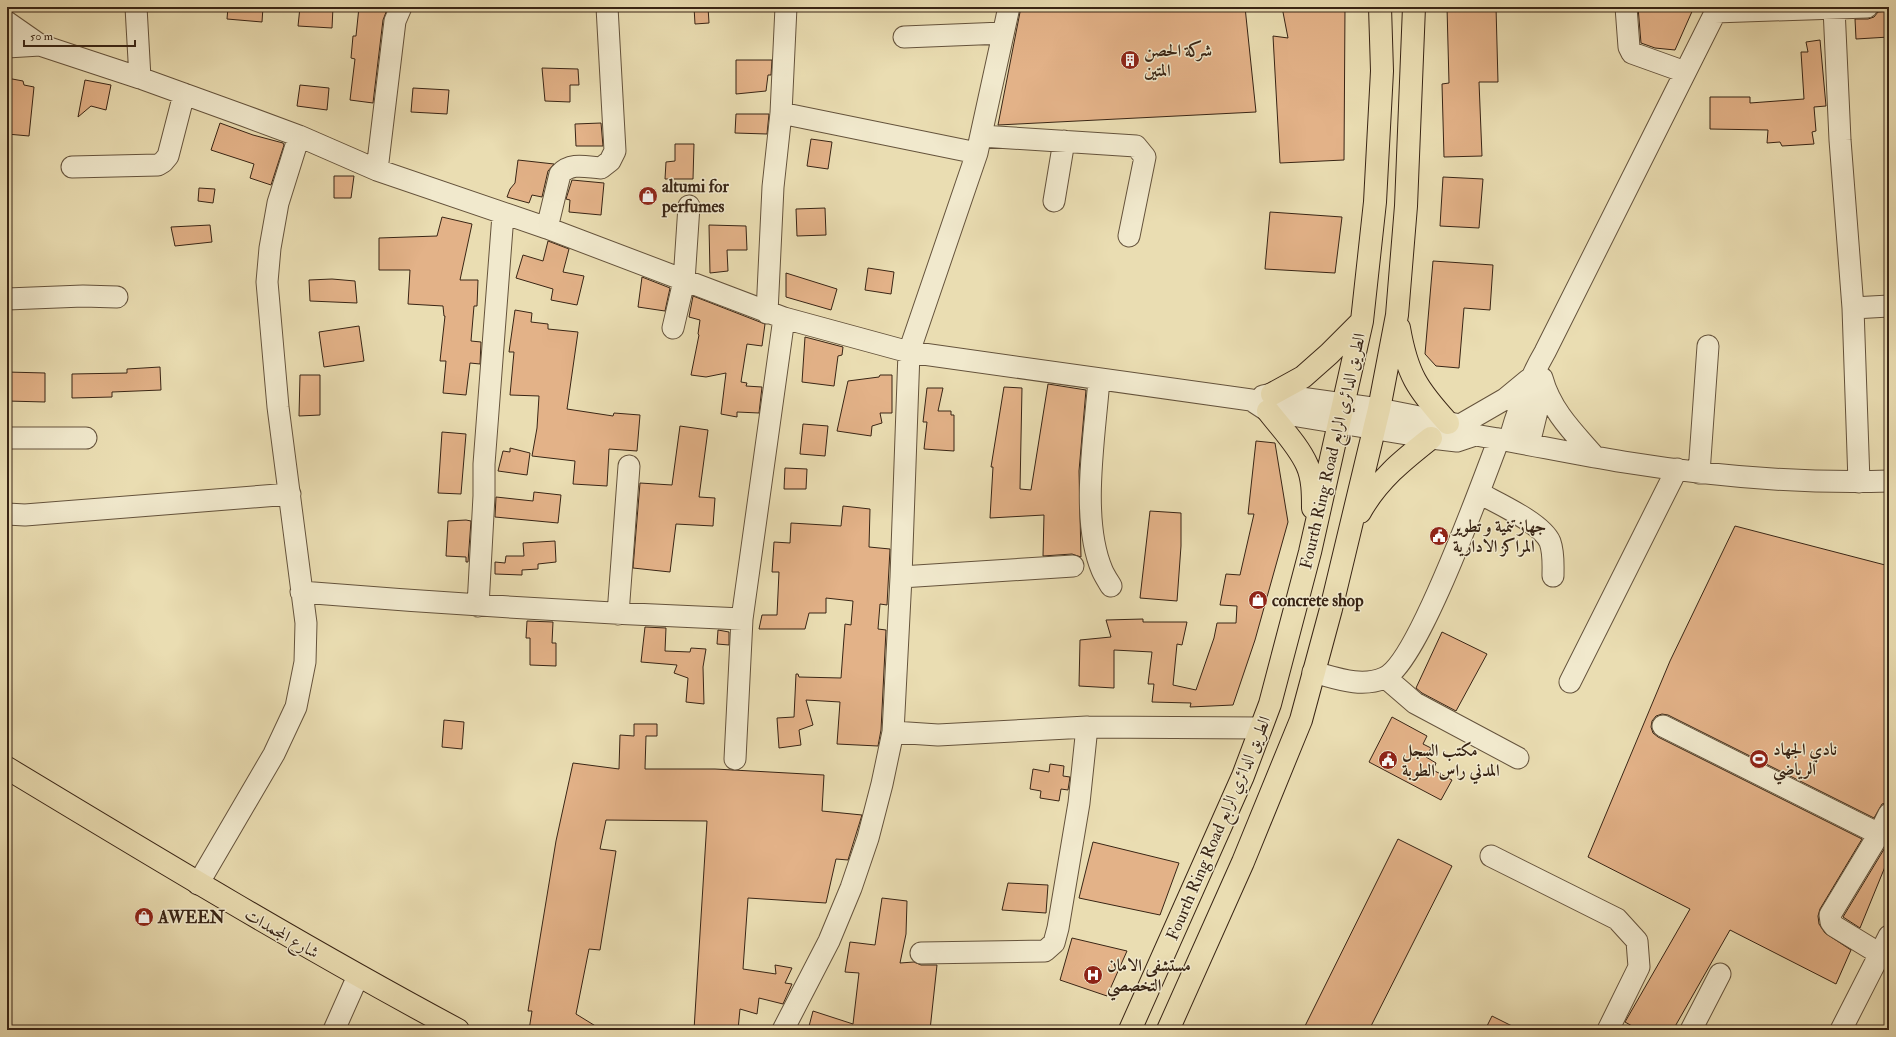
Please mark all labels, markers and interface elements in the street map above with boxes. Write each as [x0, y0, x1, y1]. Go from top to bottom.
scale bar [24, 22, 135, 48]
text: 50 m [30, 29, 54, 44]
place label: شركة الحصن المتين [1144, 40, 1212, 81]
building icon: شركة الحصن المتين [1119, 49, 1141, 71]
place label: altumi for perfumes [661, 176, 729, 218]
shop icon: altumi for perfumes [637, 185, 659, 207]
street label: Fourth Ring Road الطريق الدائري الرابع [1295, 331, 1375, 572]
place label: جهاز تنمية و تطوير المراكز الادارية [1451, 516, 1546, 557]
public building icon: جهاز تنمية و تطوير المراكز الادارية [1428, 525, 1450, 547]
shop icon: concrete shop [1247, 589, 1269, 611]
place label: concrete shop [1272, 590, 1364, 612]
street label: Fourth Ring Road الطريق الدائري الرابع [1162, 713, 1280, 945]
place label: نادي الجهاد الرياضي [1773, 739, 1837, 785]
place label: مكتب السجل المدني راس الطوبة [1402, 740, 1500, 785]
sports icon: نادي الجهاد الرياضي [1748, 748, 1770, 770]
public building icon: مكتب السجل المدني راس الطوبة [1377, 749, 1399, 771]
street label: شارع المجمدات [239, 904, 323, 966]
shop icon: AWEEN [133, 906, 155, 928]
place label: AWEEN [157, 907, 226, 928]
place label: مستشفى الامان التخصصي [1107, 955, 1191, 1001]
hospital icon: مستشفى الامان التخصصي [1082, 964, 1104, 986]

